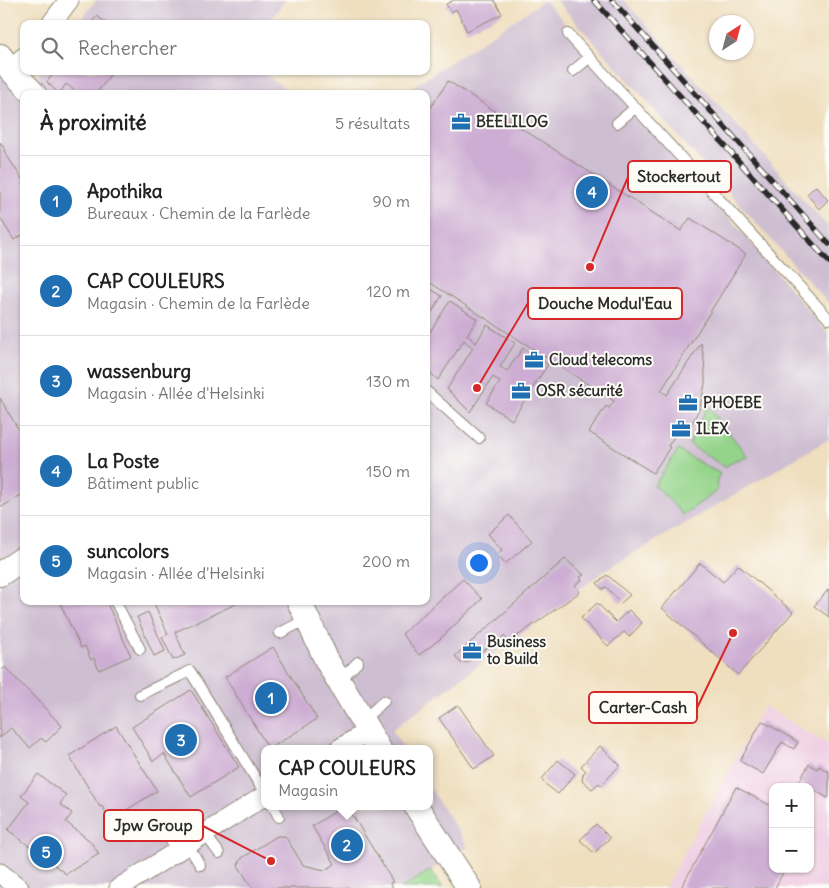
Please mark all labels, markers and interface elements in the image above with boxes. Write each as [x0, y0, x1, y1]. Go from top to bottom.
north arrow [709, 15, 754, 60]
search box [20, 20, 430, 75]
icon: search [38, 34, 66, 62]
text: Rechercher [78, 36, 177, 60]
text: À proximité [40, 109, 147, 136]
office icon: BEELILOG [450, 111, 472, 133]
place label: BEELILOG [476, 112, 548, 131]
text: 5 résultats [335, 113, 410, 133]
callout: Stockertout [628, 161, 731, 192]
text: Stockertout [637, 166, 721, 186]
pin: 4 [576, 173, 608, 211]
text: Apothika [87, 179, 163, 203]
text: 1 [53, 191, 59, 211]
text: 90 m [372, 191, 410, 211]
text: Bureaux · Chemin de la Farlède [87, 203, 310, 223]
text: CAP COULEURS [87, 269, 225, 293]
text: 2 [52, 281, 60, 301]
text: 120 m [367, 281, 410, 301]
callout: Douche Modul'Eau [528, 288, 682, 319]
text: Magasin · Chemin de la Farlède [87, 293, 310, 313]
text: Douche Modul'Eau [538, 293, 673, 313]
office icon: Cloud telecoms [523, 349, 545, 371]
place label: Cloud telecoms [549, 350, 652, 369]
text: wassenburg [87, 359, 191, 383]
text: 3 [51, 371, 61, 391]
text: 130 m [366, 371, 410, 391]
office icon: OSR sécurité [510, 380, 532, 402]
place label: OSR sécurité [536, 381, 623, 400]
text: Magasin · Allée d'Helsinki [87, 383, 265, 403]
office icon: PHOEBE [677, 392, 699, 414]
place label: PHOEBE [703, 393, 762, 412]
office icon: ILEX [670, 418, 692, 440]
place label: ILEX [696, 419, 730, 438]
text: La Poste [87, 449, 159, 473]
text: 4 [51, 461, 61, 481]
text: 150 m [366, 461, 410, 481]
text: Bâtiment public [87, 473, 199, 493]
text: suncolors [87, 539, 169, 563]
your location [466, 550, 492, 576]
text: 5 [51, 551, 61, 571]
text: 200 m [362, 551, 410, 571]
text: Magasin · Allée d'Helsinki [87, 563, 265, 583]
place label: Business to Build [487, 632, 546, 668]
office icon: Business to Build [461, 640, 483, 662]
pin: 1 [255, 679, 287, 717]
callout: Carter-Cash [589, 692, 697, 723]
text: Carter-Cash [599, 697, 687, 717]
pin: 3 [165, 721, 197, 759]
popup [261, 745, 433, 810]
text: CAP COULEURS [278, 756, 416, 780]
text: Magasin [278, 780, 338, 800]
map controls [769, 783, 814, 873]
button: + [769, 783, 814, 828]
callout: Jpw Group [104, 810, 203, 841]
text: Jpw Group [113, 815, 193, 836]
pin: 2 [331, 826, 363, 864]
button: − [769, 828, 814, 873]
pin: 5 [30, 833, 62, 871]

